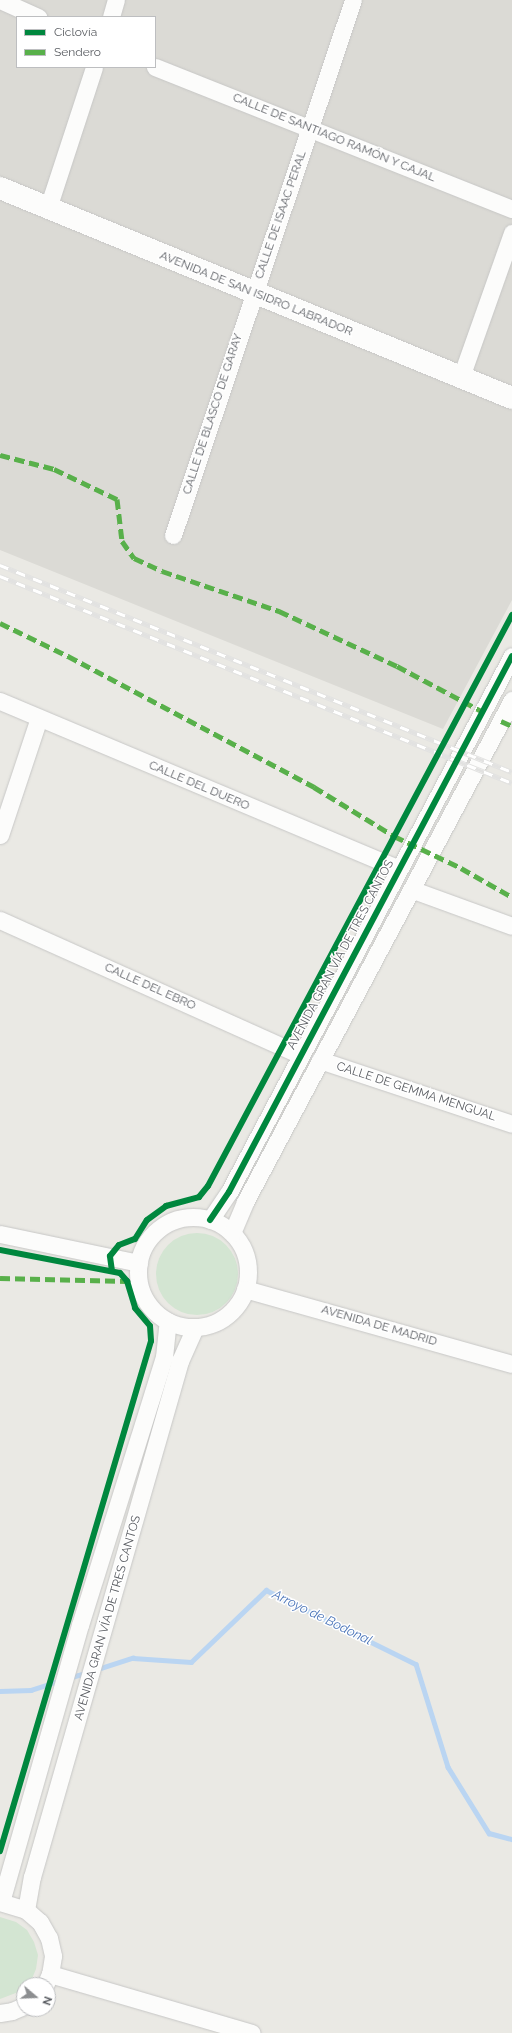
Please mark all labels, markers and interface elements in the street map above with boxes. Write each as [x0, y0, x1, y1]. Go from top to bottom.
legend [16, 16, 156, 68]
text: Ciclovía [54, 25, 97, 39]
text: Sendero [54, 45, 101, 59]
street label: CALLE DE SANTIAGO RAMÓN Y CAJAL [230, 90, 438, 186]
street label: CALLE DE ISAAC PERAL [252, 149, 310, 281]
street label: AVENIDA DE SAN ISIDRO LABRADOR [157, 249, 355, 339]
street label: CALLE DE BLASCO DE GARAY [180, 332, 246, 496]
street label: CALLE DEL DUERO [146, 758, 252, 814]
street label: AVENIDA GRAN VÍA DE TRES CANTOS [284, 857, 398, 1053]
street label: CALLE DEL EBRO [102, 960, 198, 1014]
street label: CALLE DE GEMMA MENGUAL [334, 1059, 498, 1125]
street label: AVENIDA DE MADRID [319, 1303, 439, 1349]
street label: AVENIDA GRAN VÍA DE TRES CANTOS [72, 1513, 144, 1723]
water label: Arroyo de Bodonal [270, 1587, 374, 1649]
north arrow [16, 1977, 56, 2017]
text: N [39, 1995, 54, 2007]

